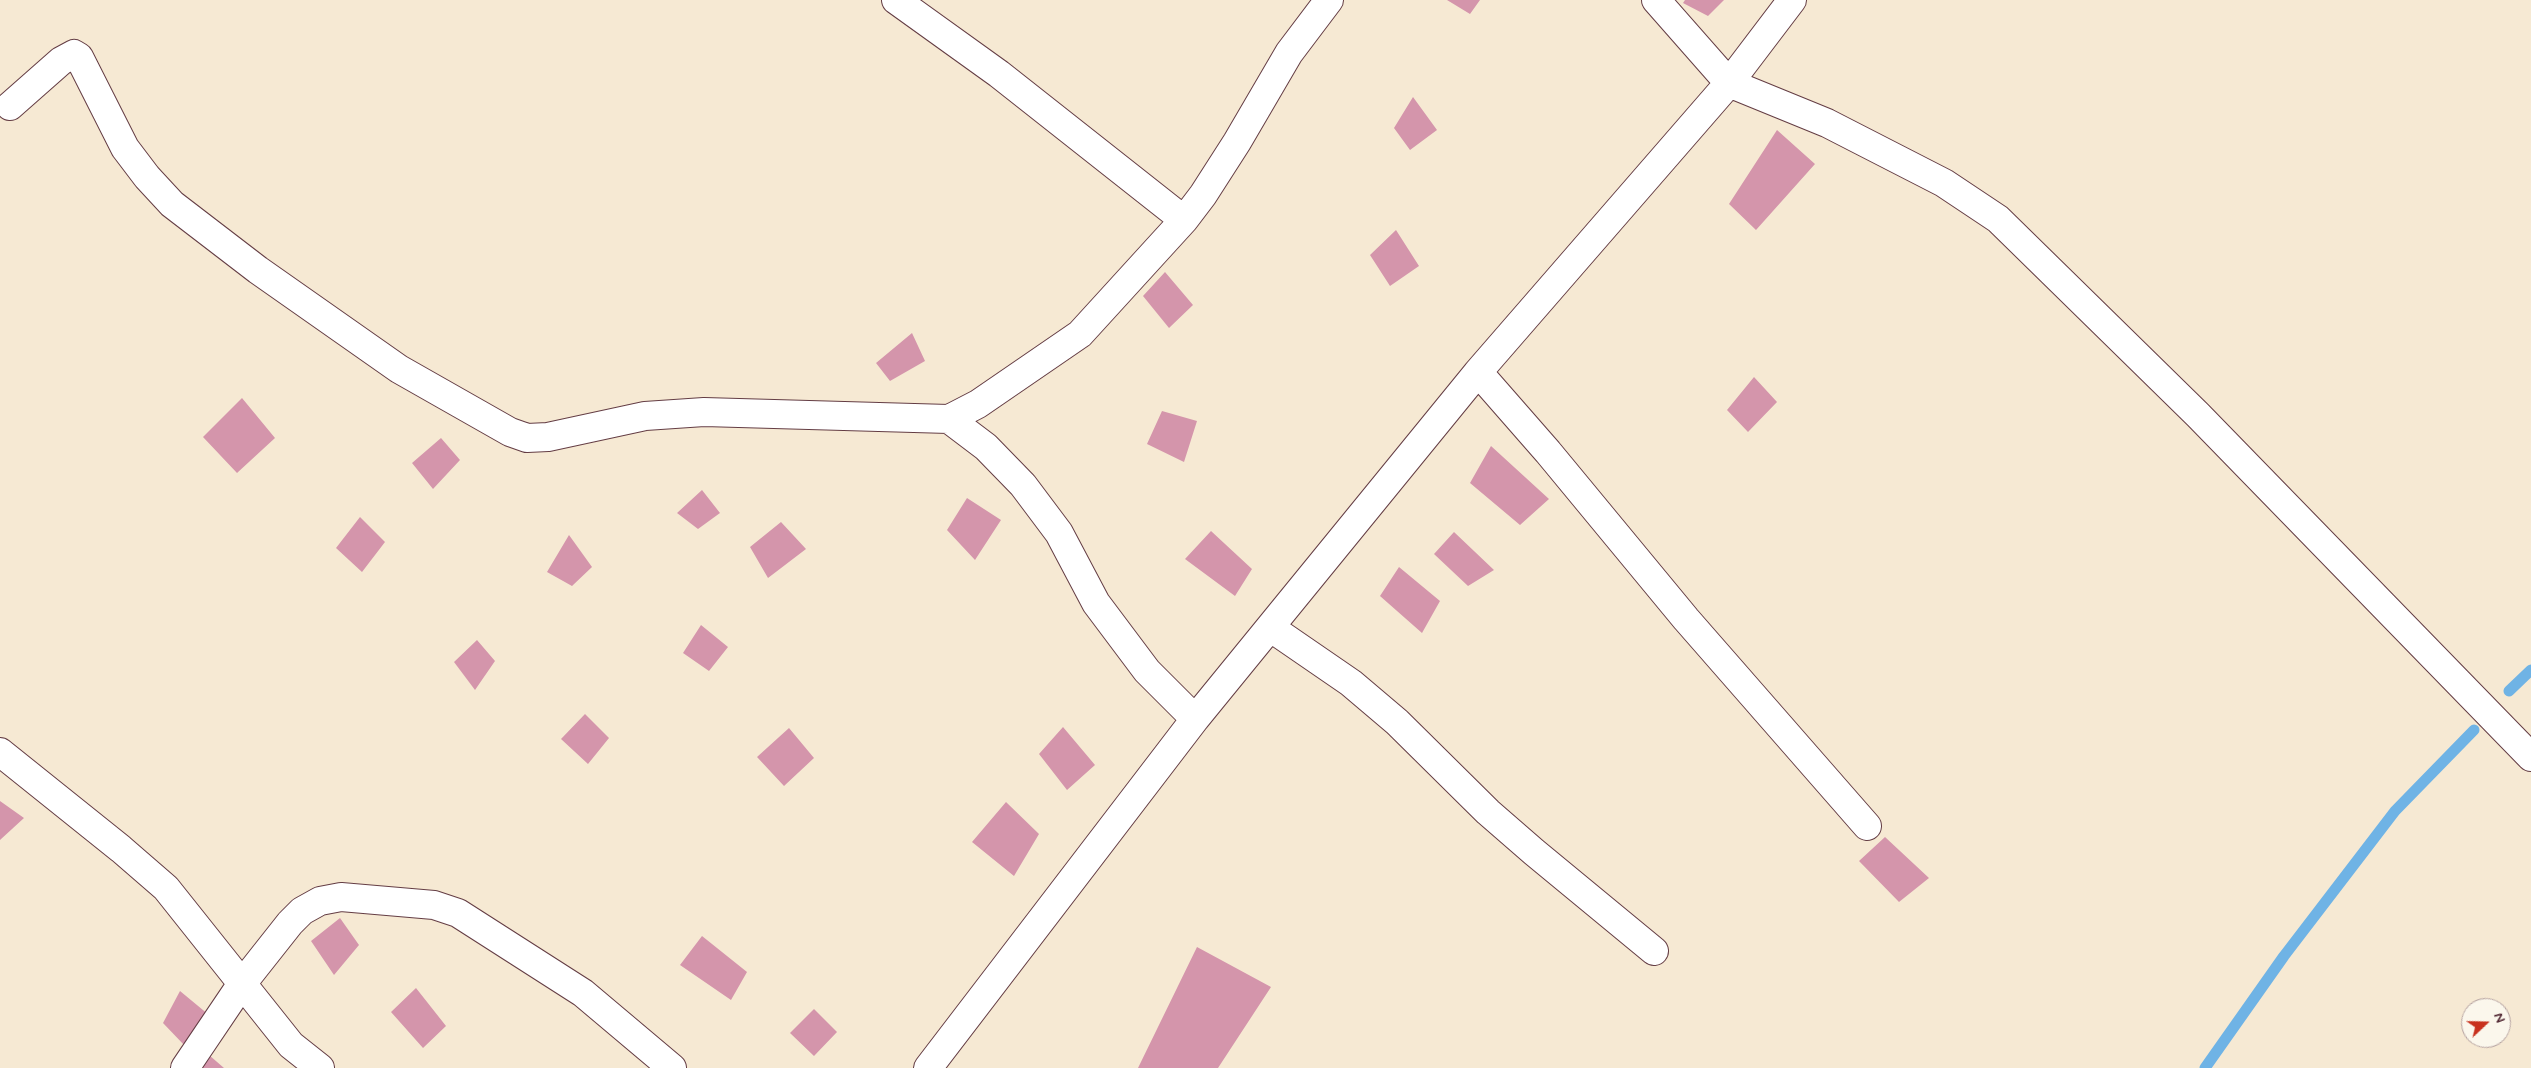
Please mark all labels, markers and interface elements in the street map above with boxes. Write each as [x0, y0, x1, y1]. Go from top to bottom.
north arrow [2461, 998, 2511, 1048]
text: N [2489, 1010, 2509, 1026]

